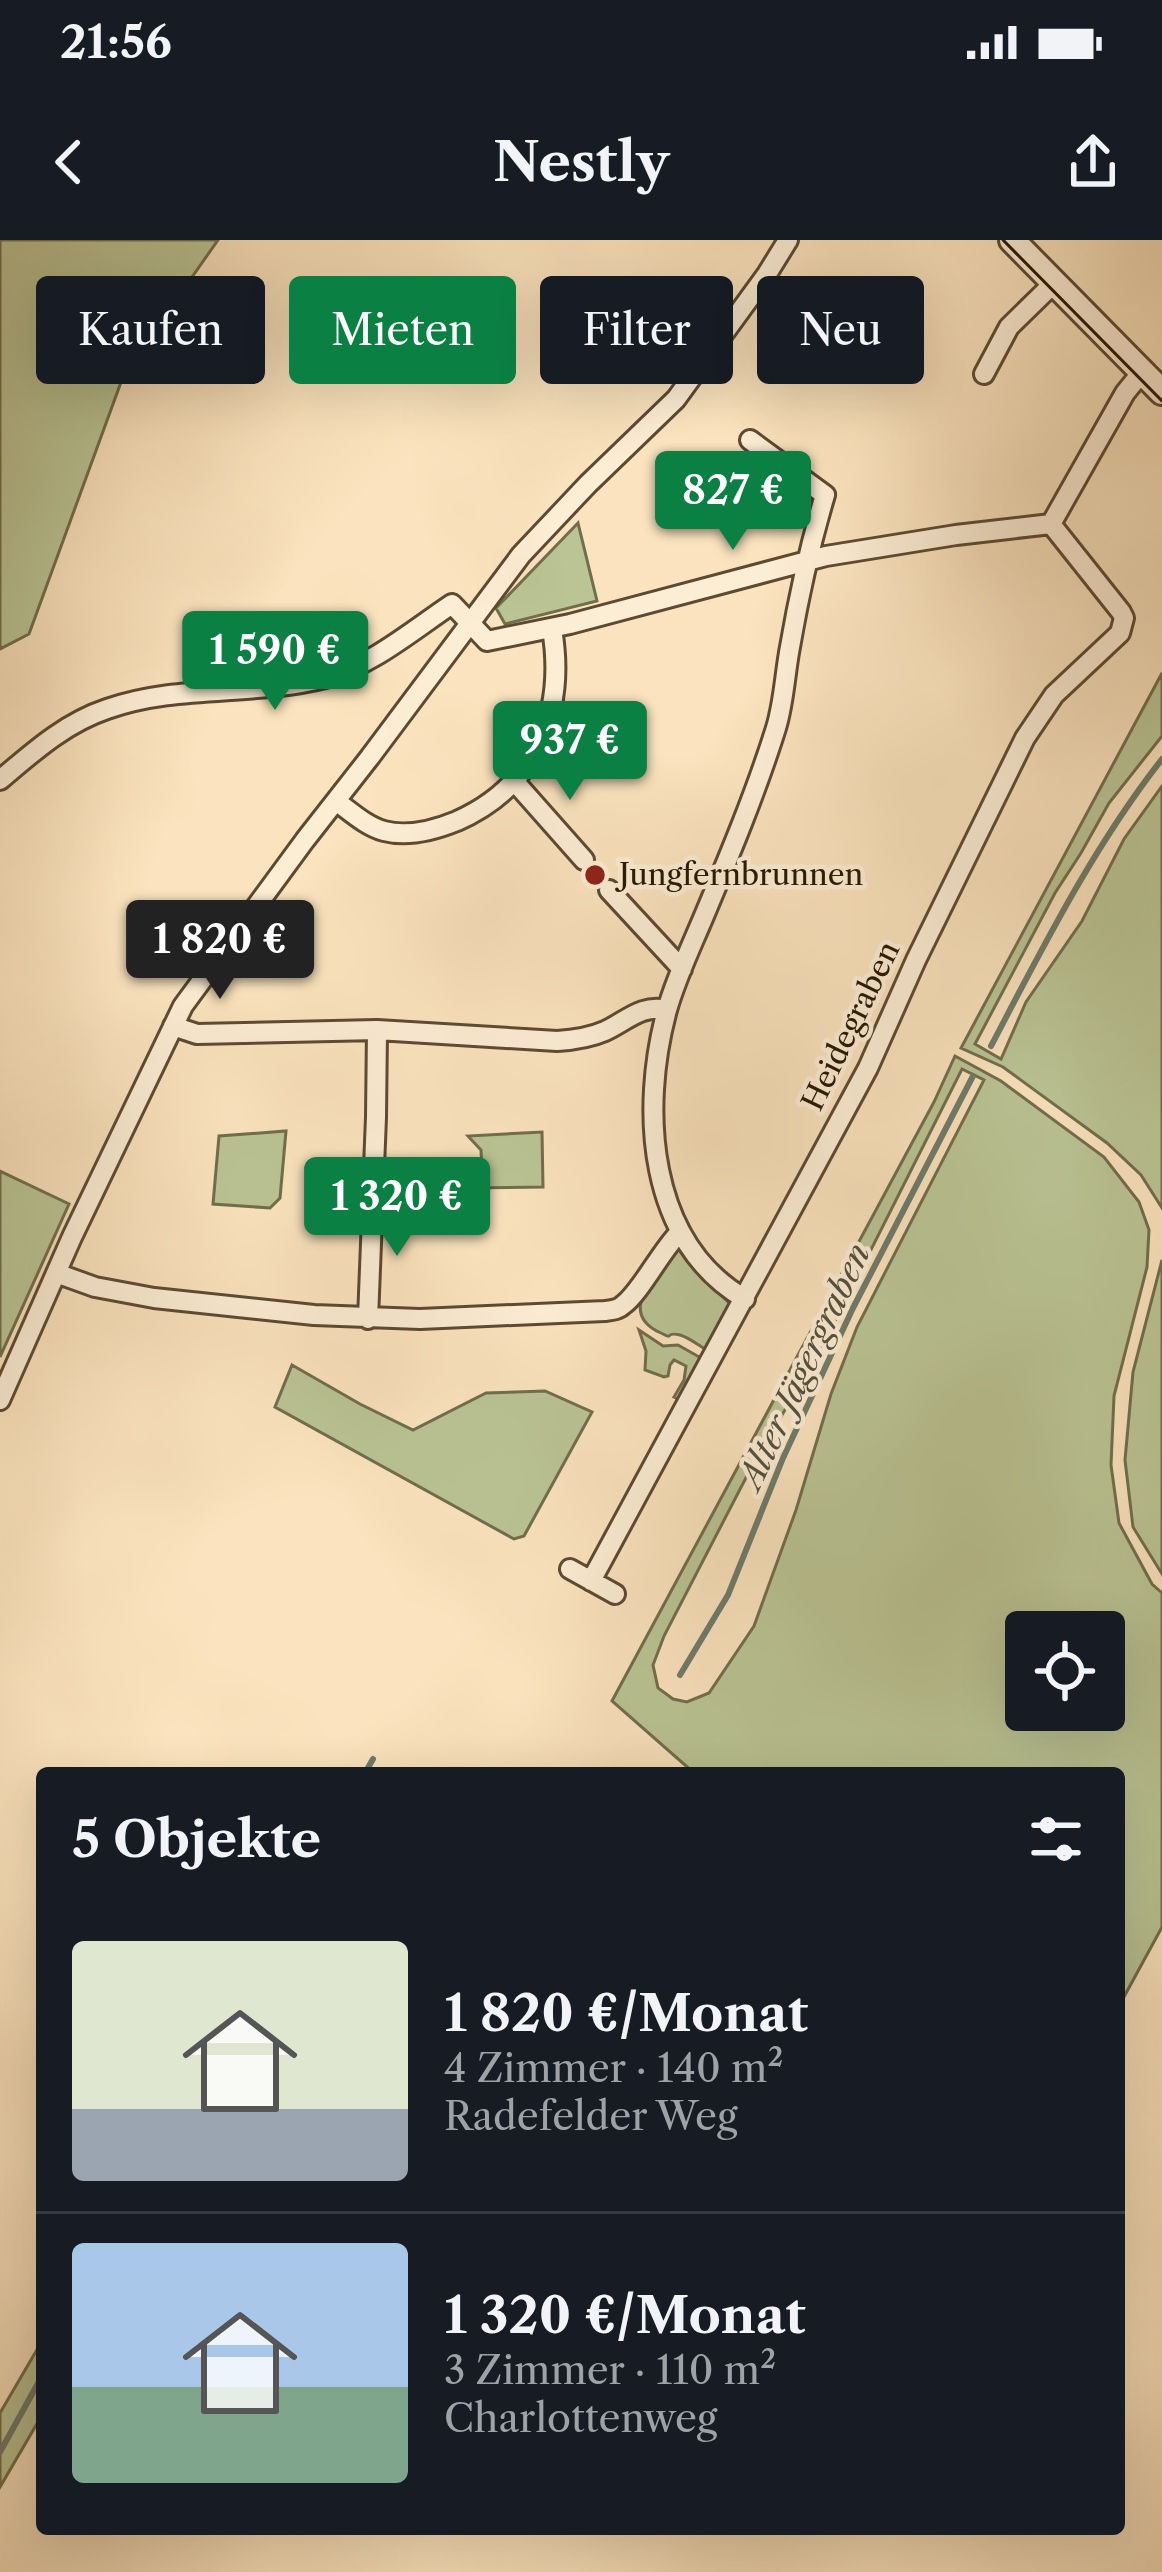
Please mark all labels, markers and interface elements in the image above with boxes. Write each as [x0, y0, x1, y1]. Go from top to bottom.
text: 21:56 [60, 14, 172, 70]
icon: back [36, 129, 102, 195]
text: Nestly [493, 129, 669, 195]
icon: share [1060, 129, 1126, 195]
chip: Kaufen [36, 276, 265, 384]
chip: Mieten [289, 276, 516, 384]
chip: Filter [540, 276, 733, 384]
chip: Neu [757, 276, 924, 384]
pin: 827 € [649, 451, 817, 553]
text: 827 € [682, 466, 784, 514]
pin: 1 590 € [164, 611, 386, 713]
text: 1 590 € [209, 626, 341, 674]
pin: 937 € [486, 701, 654, 803]
text: 937 € [520, 716, 620, 764]
place label: Jungfernbrunnen [615, 856, 864, 893]
marker: Jungfernbrunnen [582, 862, 608, 888]
pin: 1 820 € [109, 900, 331, 1002]
text: 1 820 € [153, 915, 287, 963]
street label: Heidegraben [794, 935, 908, 1117]
pin: 1 320 € [286, 1157, 508, 1259]
text: 1 320 € [331, 1172, 463, 1220]
water label: Alter Jägergraben [728, 1237, 879, 1500]
map controls [1005, 1611, 1125, 1731]
button: locate [1005, 1611, 1125, 1731]
icon: filters [1023, 1806, 1089, 1872]
text: 5 Objekte [72, 1808, 321, 1870]
text: 1 820 €/Monat [444, 1982, 808, 2044]
icon: home [168, 1989, 312, 2133]
text: 4 Zimmer · 140 m² [444, 2044, 783, 2092]
text: Radefelder Weg [444, 2092, 738, 2140]
text: 1 320 €/Monat [444, 2284, 806, 2346]
icon: home [168, 2291, 312, 2435]
text: 3 Zimmer · 110 m² [444, 2346, 776, 2394]
text: Charlottenweg [444, 2394, 717, 2442]

